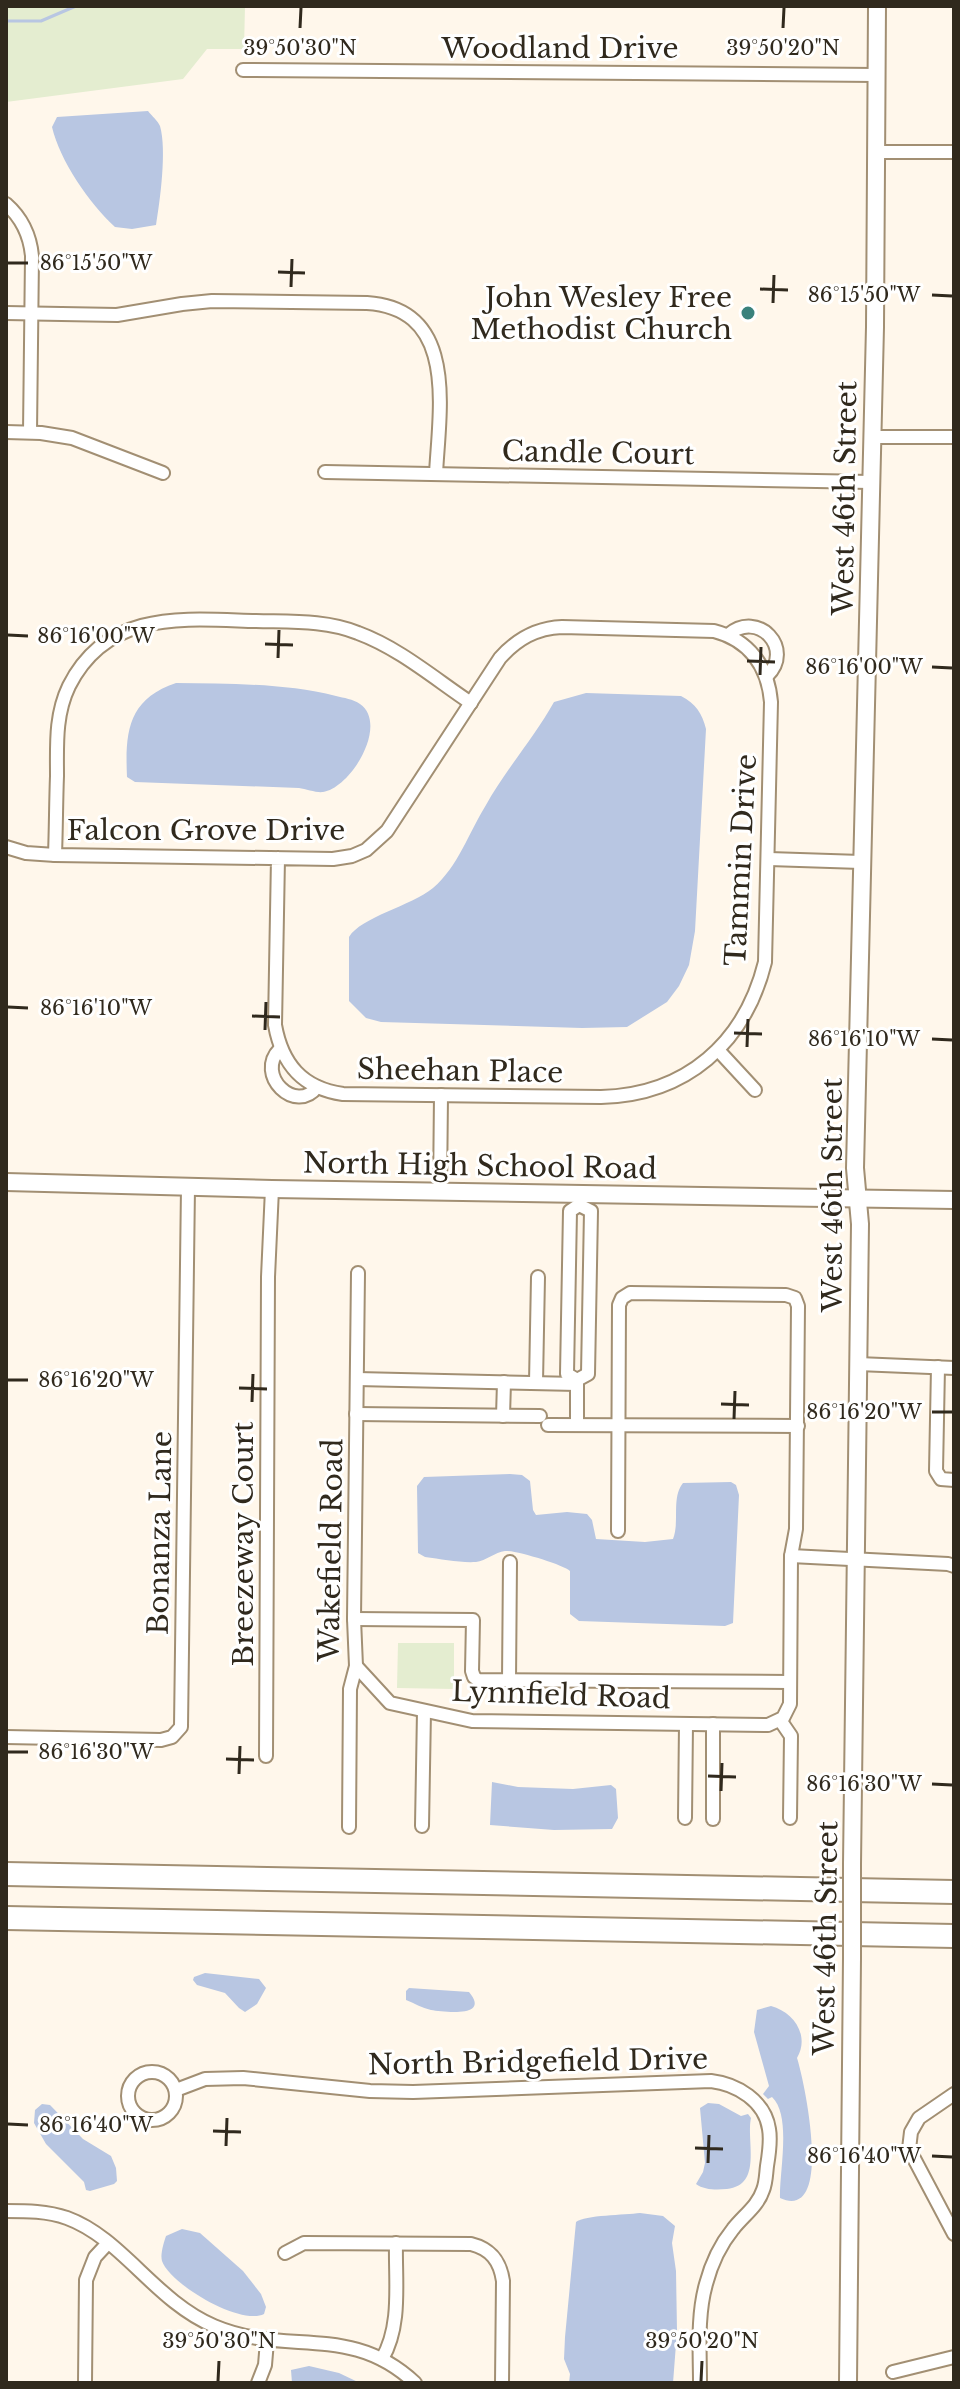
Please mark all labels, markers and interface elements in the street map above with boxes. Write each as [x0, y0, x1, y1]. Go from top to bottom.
street label: Woodland Drive [440, 31, 679, 66]
text: 39°50'30"N [243, 36, 357, 60]
text: 39°50'20"N [726, 36, 840, 60]
text: 86°15'50"W [40, 251, 153, 275]
place label: John Wesley Free Methodist Church [470, 280, 732, 347]
text: 86°15'50"W [808, 283, 921, 307]
marker: John Wesley Free Methodist Church [739, 304, 757, 322]
street label: West 46th Street [825, 380, 865, 617]
street label: Candle Court [501, 434, 695, 472]
text: 86°16'00"W [37, 624, 155, 648]
text: 86°16'00"W [805, 655, 923, 679]
street label: Tammin Drive [718, 753, 764, 967]
street label: Falcon Grove Drive [67, 813, 345, 848]
text: 86°16'10"W [40, 996, 152, 1020]
text: 86°16'10"W [808, 1027, 920, 1051]
street label: Sheehan Place [356, 1052, 564, 1090]
street label: West 46th Street [815, 1077, 850, 1313]
street label: North High School Road [303, 1145, 657, 1187]
text: 86°16'20"W [38, 1368, 154, 1392]
text: 86°16'20"W [806, 1400, 922, 1424]
street label: Breezeway Court [226, 1421, 261, 1666]
street label: Bonanza Lane [141, 1431, 179, 1635]
street label: Wakefield Road [312, 1438, 350, 1663]
street label: Lynnfield Road [451, 1674, 671, 1716]
text: 86°16'30"W [38, 1740, 154, 1764]
text: 86°16'30"W [806, 1772, 922, 1796]
street label: West 46th Street [806, 1820, 846, 2057]
street label: North Bridgefield Drive [368, 2042, 708, 2082]
text: 86°16'40"W [39, 2113, 154, 2137]
text: 86°16'40"W [807, 2144, 922, 2168]
text: 39°50'30"N [162, 2329, 276, 2353]
text: 39°50'20"N [645, 2329, 759, 2353]

